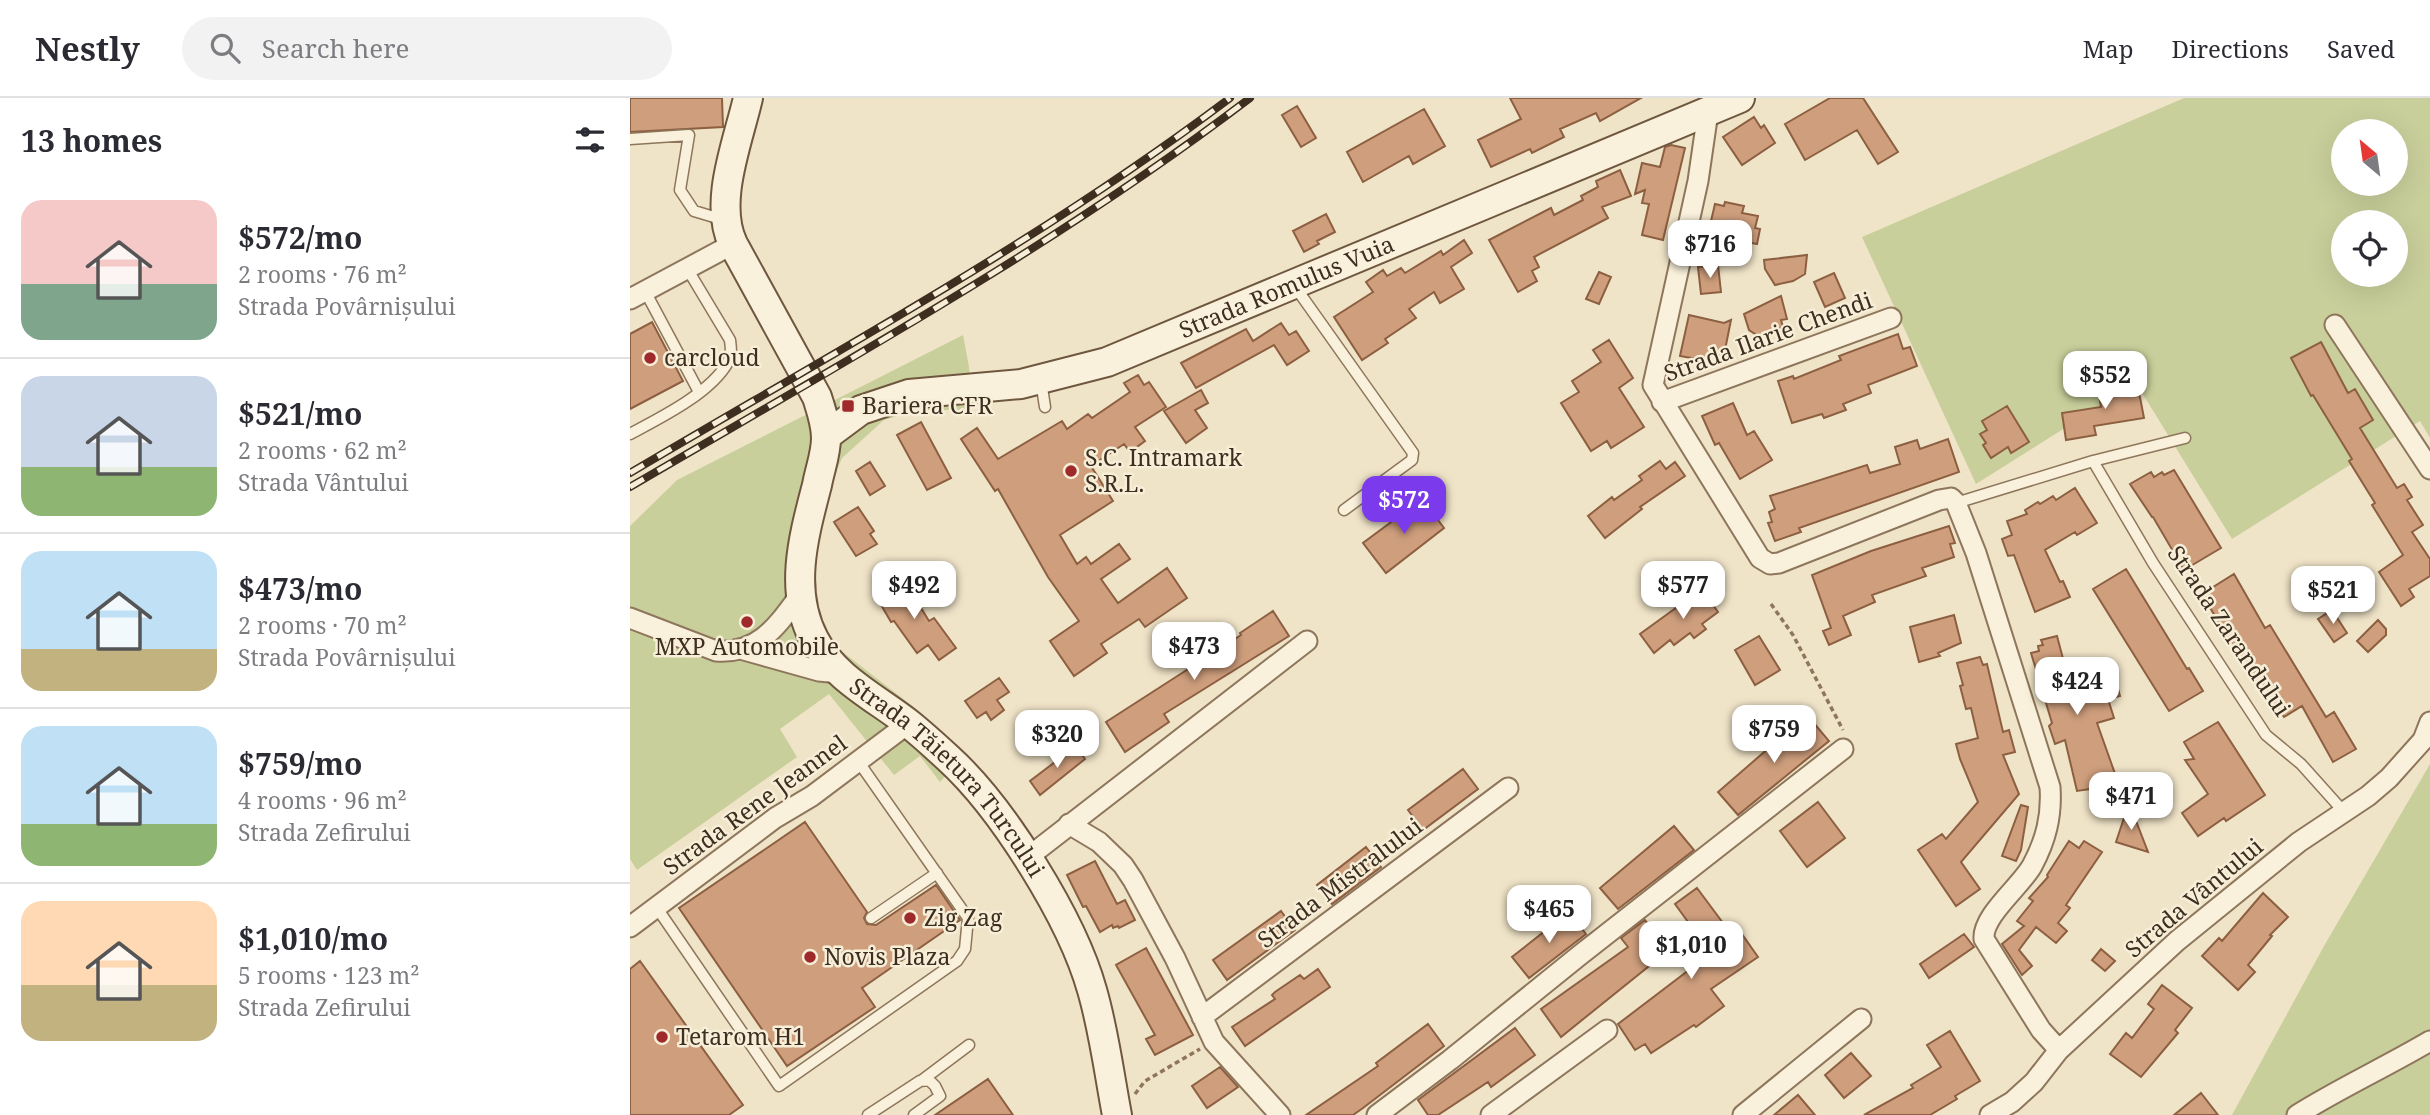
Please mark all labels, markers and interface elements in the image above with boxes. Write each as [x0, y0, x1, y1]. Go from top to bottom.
search box [182, 17, 672, 80]
text: Nestly [35, 26, 140, 71]
icon: search [206, 29, 244, 67]
text: Search here [262, 30, 409, 66]
text: Map [2083, 32, 2134, 65]
text: Directions [2172, 32, 2289, 65]
text: Saved [2327, 32, 2395, 65]
north arrow [2331, 119, 2408, 196]
map controls [2331, 119, 2408, 287]
text: 13 homes [21, 120, 162, 161]
icon: filters [571, 121, 609, 159]
button: locate [2331, 210, 2408, 287]
text: $572/mo [238, 217, 362, 258]
pin: $716 [1669, 220, 1751, 280]
street label: Strada Romulus Vuia [1174, 227, 1399, 345]
text: $716 [1684, 227, 1736, 259]
icon: home [77, 228, 161, 312]
text: 2 rooms · 76 m² [238, 258, 407, 290]
street label: Strada Ilarie Chendi [1659, 283, 1877, 389]
text: Strada Povârnișului [238, 290, 456, 322]
place label: carcloud [664, 341, 760, 373]
marker: carcloud [642, 350, 658, 366]
pin: $552 [2064, 352, 2146, 411]
text: $552 [2079, 358, 2131, 390]
place label: Bariera CFR [862, 389, 993, 421]
text: $521/mo [238, 393, 362, 434]
marker: Bariera CFR [840, 398, 856, 414]
icon: home [77, 404, 161, 488]
text: 2 rooms · 62 m² [238, 434, 407, 466]
place label: S.C. Intramark S.R.L. [1085, 441, 1243, 499]
marker: S.C. Intramark S.R.L. [1063, 463, 1079, 479]
text: Strada Vântului [238, 466, 409, 498]
pin: $572 [1363, 476, 1445, 536]
text: $572 [1378, 483, 1430, 515]
street label: Strada Zarandului [2161, 539, 2299, 723]
pin: $492 [873, 561, 955, 621]
pin: $577 [1642, 561, 1724, 621]
pin: $521 [2292, 566, 2374, 626]
text: $473/mo [238, 568, 362, 609]
text: $492 [888, 568, 940, 600]
text: $577 [1657, 568, 1709, 600]
text: $521 [2307, 573, 2359, 605]
icon: home [77, 579, 161, 663]
text: 2 rooms · 70 m² [238, 609, 407, 641]
marker: MXP Automobile [739, 614, 755, 630]
pin: $473 [1153, 622, 1235, 682]
text: $473 [1168, 629, 1220, 661]
place label: MXP Automobile [655, 630, 839, 662]
text: Strada Povârnișului [238, 641, 456, 673]
pin: $424 [2036, 658, 2118, 717]
text: $424 [2051, 664, 2103, 696]
street label: Strada Tăietura Turcului [843, 670, 1053, 883]
pin: $759 [1733, 706, 1815, 765]
pin: $320 [1016, 710, 1098, 770]
text: $759 [1748, 712, 1800, 744]
text: $320 [1031, 717, 1083, 749]
street label: Strada Rene Jeannel [656, 727, 853, 882]
text: $759/mo [238, 743, 362, 784]
icon: home [77, 754, 161, 838]
pin: $471 [2090, 772, 2172, 832]
text: $471 [2105, 779, 2157, 811]
text: 4 rooms · 96 m² [238, 784, 407, 816]
street label: Strada Mistralului [1250, 809, 1429, 955]
text: Strada Zefirului [238, 816, 411, 848]
street label: Strada Vântului [2118, 830, 2270, 964]
pin: $465 [1508, 886, 1590, 945]
text: $465 [1523, 892, 1575, 924]
place label: Zig Zag [924, 901, 1003, 933]
marker: Zig Zag [902, 910, 918, 926]
text: $1,010/mo [238, 918, 388, 959]
pin: $1,010 [1634, 922, 1748, 981]
text: $1,010 [1655, 928, 1727, 960]
icon: home [77, 929, 161, 1013]
place label: Novis Plaza [824, 940, 951, 972]
marker: Novis Plaza [802, 949, 818, 965]
text: 5 rooms · 123 m² [238, 959, 420, 991]
text: Strada Zefirului [238, 991, 411, 1023]
place label: Tetarom H1 [676, 1020, 805, 1052]
marker: Tetarom H1 [654, 1029, 670, 1045]

